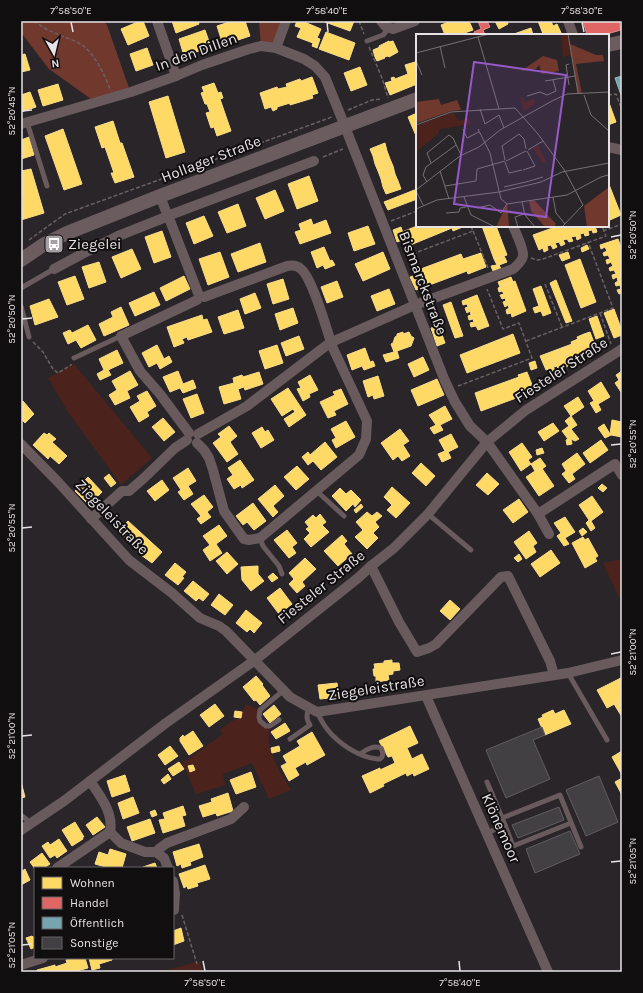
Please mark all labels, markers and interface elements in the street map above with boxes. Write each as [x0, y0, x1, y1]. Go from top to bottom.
text: 7°58'50"E [50, 5, 92, 17]
text: 7°58'40"E [306, 5, 348, 17]
text: 7°58'30"E [561, 5, 603, 17]
street label: In den Dillen [153, 29, 239, 75]
north arrow [34, 34, 74, 74]
inset map [416, 34, 609, 227]
text: N [51, 56, 60, 70]
text: 52°20'45"N [6, 86, 18, 136]
street label: Hollager Straße [159, 132, 263, 186]
text: 52°20'50"N [627, 210, 639, 260]
street label: Bismarckstraße [395, 229, 451, 337]
bus stop icon: Ziegelei [43, 233, 65, 255]
place label: Ziegelei [68, 235, 122, 253]
text: 52°20'50"N [6, 294, 18, 344]
street label: Fiesteler Straße [511, 333, 611, 407]
text: 52°20'55"N [627, 419, 639, 469]
street label: Ziegeleistraße [72, 476, 152, 558]
text: 52°20'55"N [6, 503, 18, 553]
street label: Fiesteler Straße [274, 546, 368, 628]
text: 52°21'00"N [627, 628, 639, 676]
street label: Ziegeleistraße [326, 671, 426, 705]
text: 52°21'00"N [6, 712, 18, 760]
street label: Klönemoor [478, 790, 525, 866]
text: 52°21'05"N [627, 838, 639, 884]
legend [34, 867, 174, 959]
text: Wohnen [70, 876, 115, 890]
text: Handel [70, 896, 109, 910]
text: Öffentlich [70, 916, 124, 930]
text: 52°21'05"N [6, 922, 18, 968]
text: Sonstige [70, 936, 118, 950]
text: 7°58'50"E [184, 977, 226, 989]
text: 7°58'40"E [439, 977, 481, 989]

